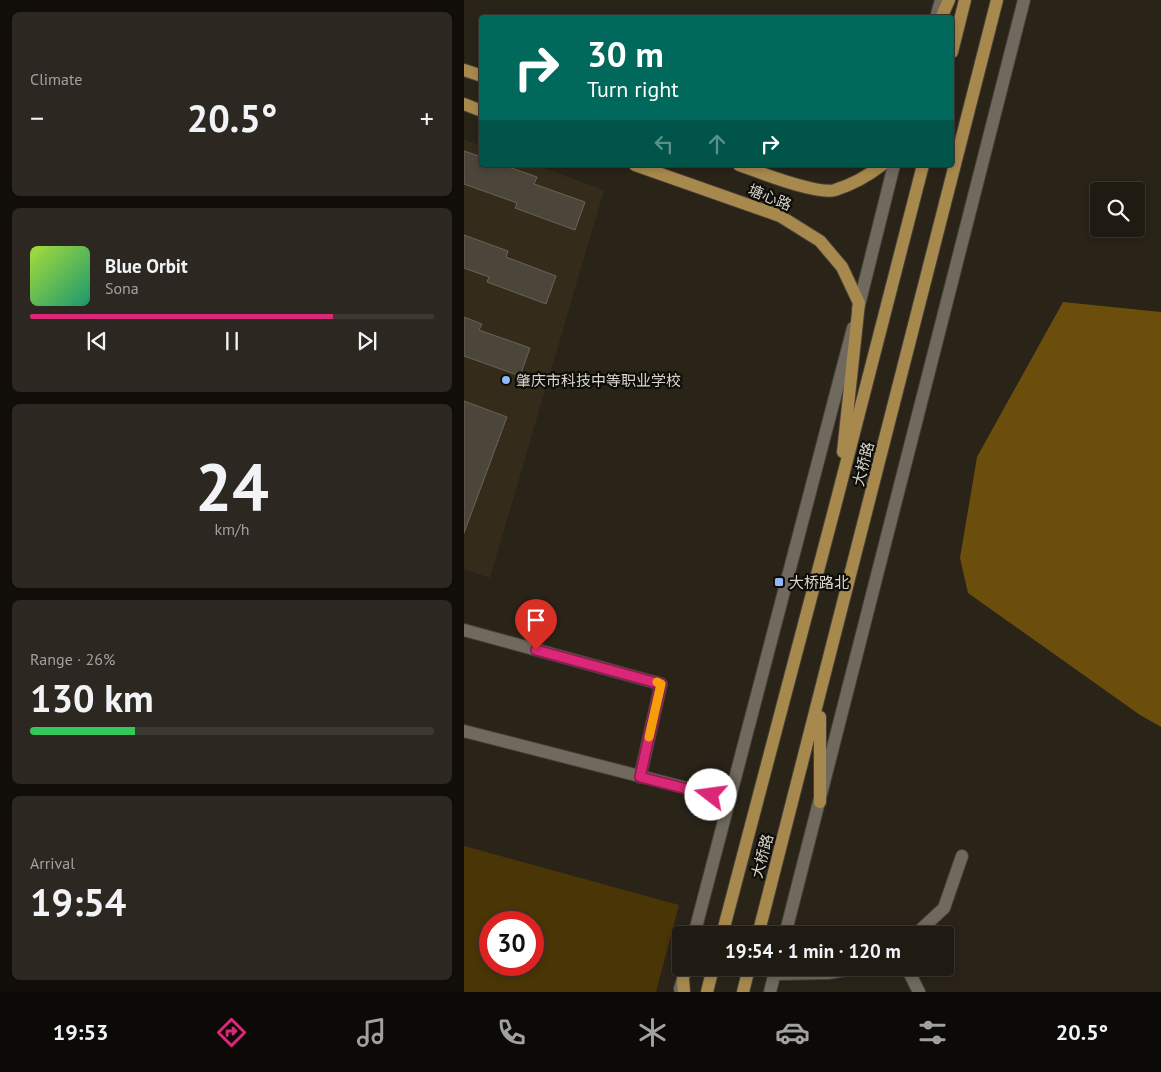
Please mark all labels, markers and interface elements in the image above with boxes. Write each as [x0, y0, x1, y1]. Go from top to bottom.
text: 30 m [587, 31, 664, 77]
icon: right [504, 35, 569, 100]
text: Climate [30, 69, 82, 89]
text: Turn right [587, 75, 679, 103]
text: 20.5° [187, 93, 277, 142]
text: − [30, 99, 44, 136]
text: + [420, 99, 434, 136]
icon: left [650, 130, 678, 158]
icon: ahead [703, 130, 731, 158]
icon: right [756, 130, 784, 158]
street label: 塘心路 [746, 180, 794, 214]
map controls [1090, 182, 1145, 237]
button: search [1090, 182, 1145, 237]
text: Blue Orbit [105, 254, 188, 278]
text: Sona [105, 278, 139, 298]
icon: previous [83, 327, 111, 355]
icon: pause [218, 327, 246, 355]
icon: next [353, 327, 381, 355]
place label: 肇庆市科技中等职业学校 [516, 371, 681, 390]
marker: 肇庆市科技中等职业学校 [500, 374, 512, 386]
street label: 大桥路 [848, 440, 878, 488]
text: 24 [195, 444, 269, 528]
text: km/h [214, 519, 250, 539]
place label: 大桥路北 [789, 573, 849, 592]
marker: 大桥路北 [773, 576, 785, 588]
pin [515, 599, 557, 650]
icon: arrive [522, 606, 550, 634]
text: Range · 26% [30, 649, 115, 669]
text: 130 km [30, 673, 154, 722]
position arrow [684, 768, 736, 820]
street label: 大桥路 [747, 832, 777, 880]
text: Arrival [30, 853, 75, 873]
text: 19:54 [30, 877, 126, 926]
speed limit sign: 30 [479, 911, 544, 976]
text: 19:54 · 1 min · 120 m [725, 939, 901, 963]
icon: directions [214, 1015, 249, 1050]
icon: music [354, 1015, 389, 1050]
icon: phone [494, 1015, 529, 1050]
icon: climate [635, 1015, 670, 1050]
icon: car [775, 1015, 810, 1050]
icon: filters [915, 1015, 950, 1050]
text: 19:53 [53, 1018, 108, 1046]
text: 20.5° [1056, 1018, 1108, 1046]

